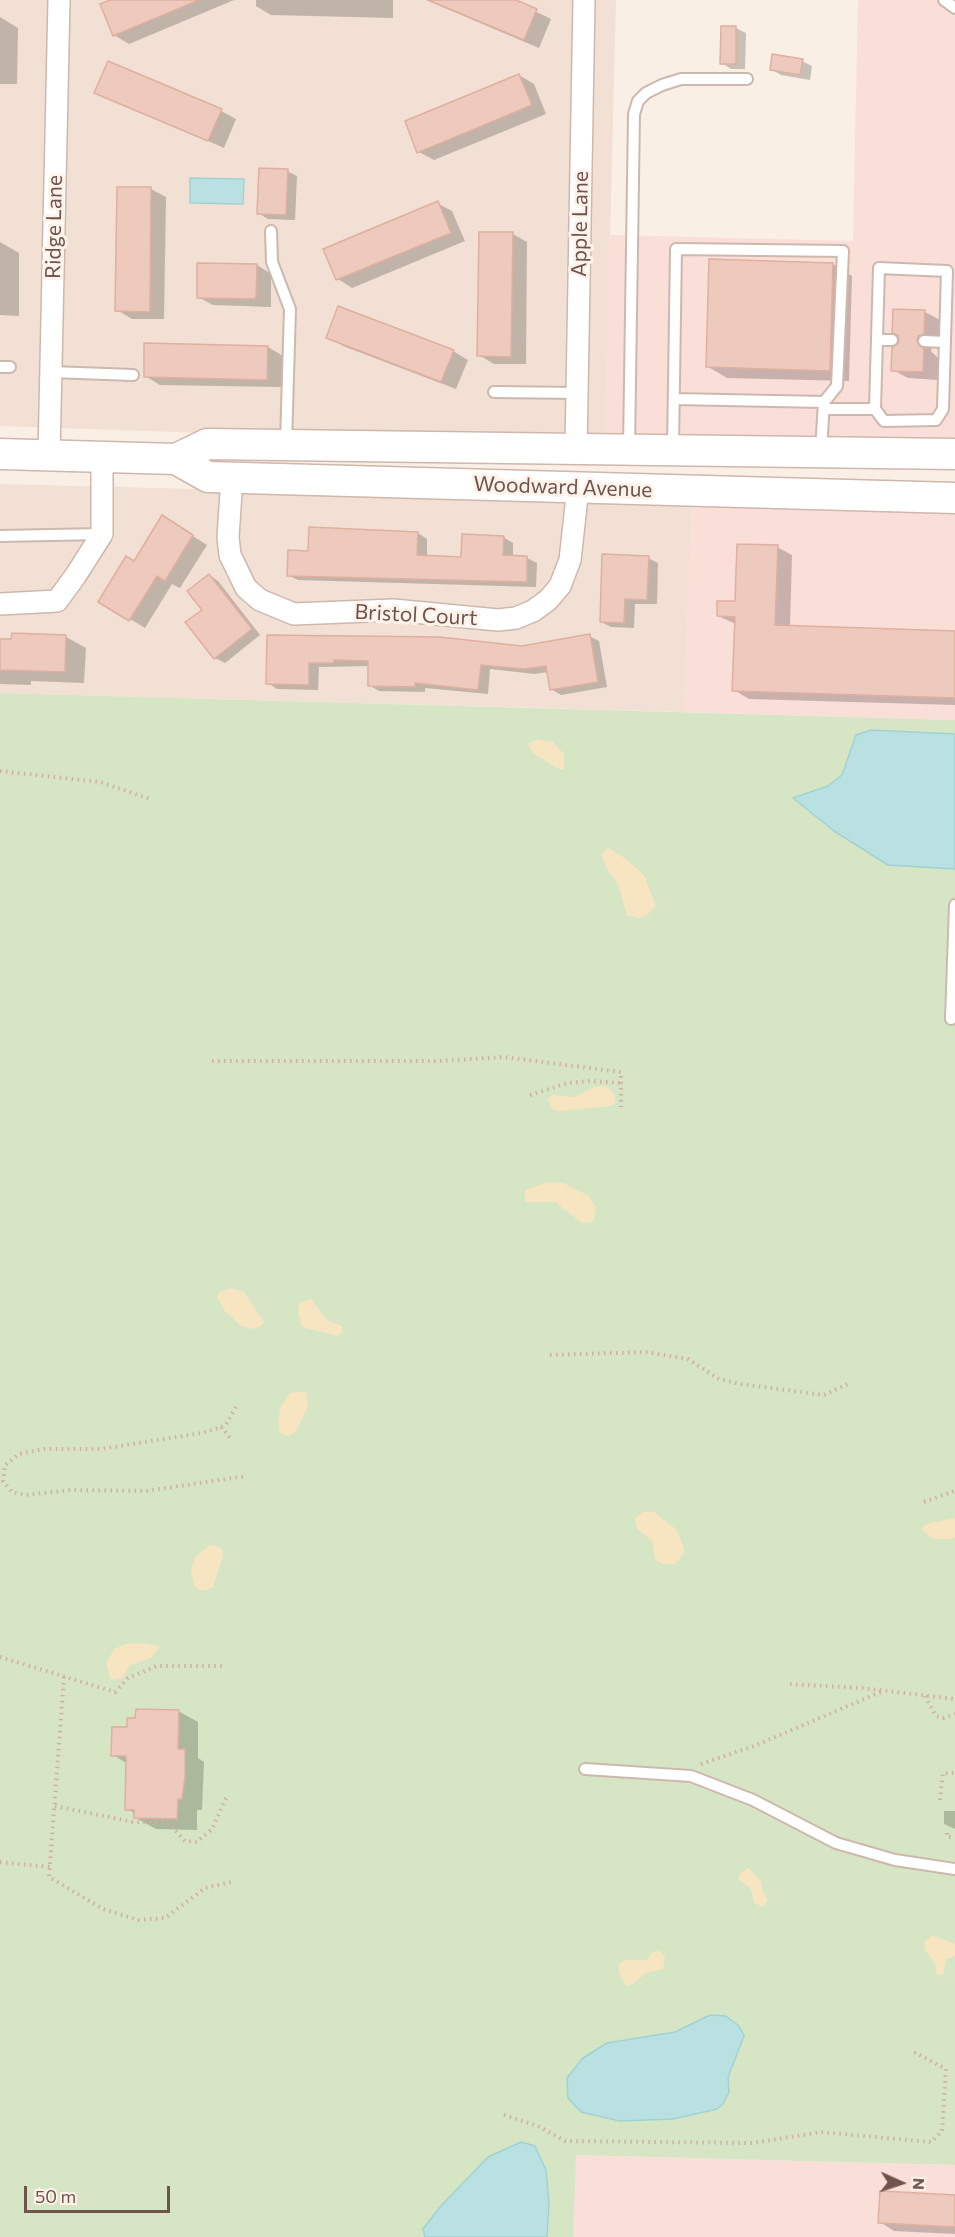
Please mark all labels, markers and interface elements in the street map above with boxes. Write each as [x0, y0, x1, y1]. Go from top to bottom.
street label: Apple Lane [566, 171, 594, 277]
street label: Ridge Lane [40, 175, 68, 279]
street label: Woodward Avenue [473, 471, 653, 503]
street label: Bristol Court [354, 599, 478, 631]
north arrow [871, 2153, 931, 2213]
scale bar [27, 2174, 172, 2212]
text: N [910, 2177, 929, 2190]
text: 50 m [35, 2185, 76, 2207]

